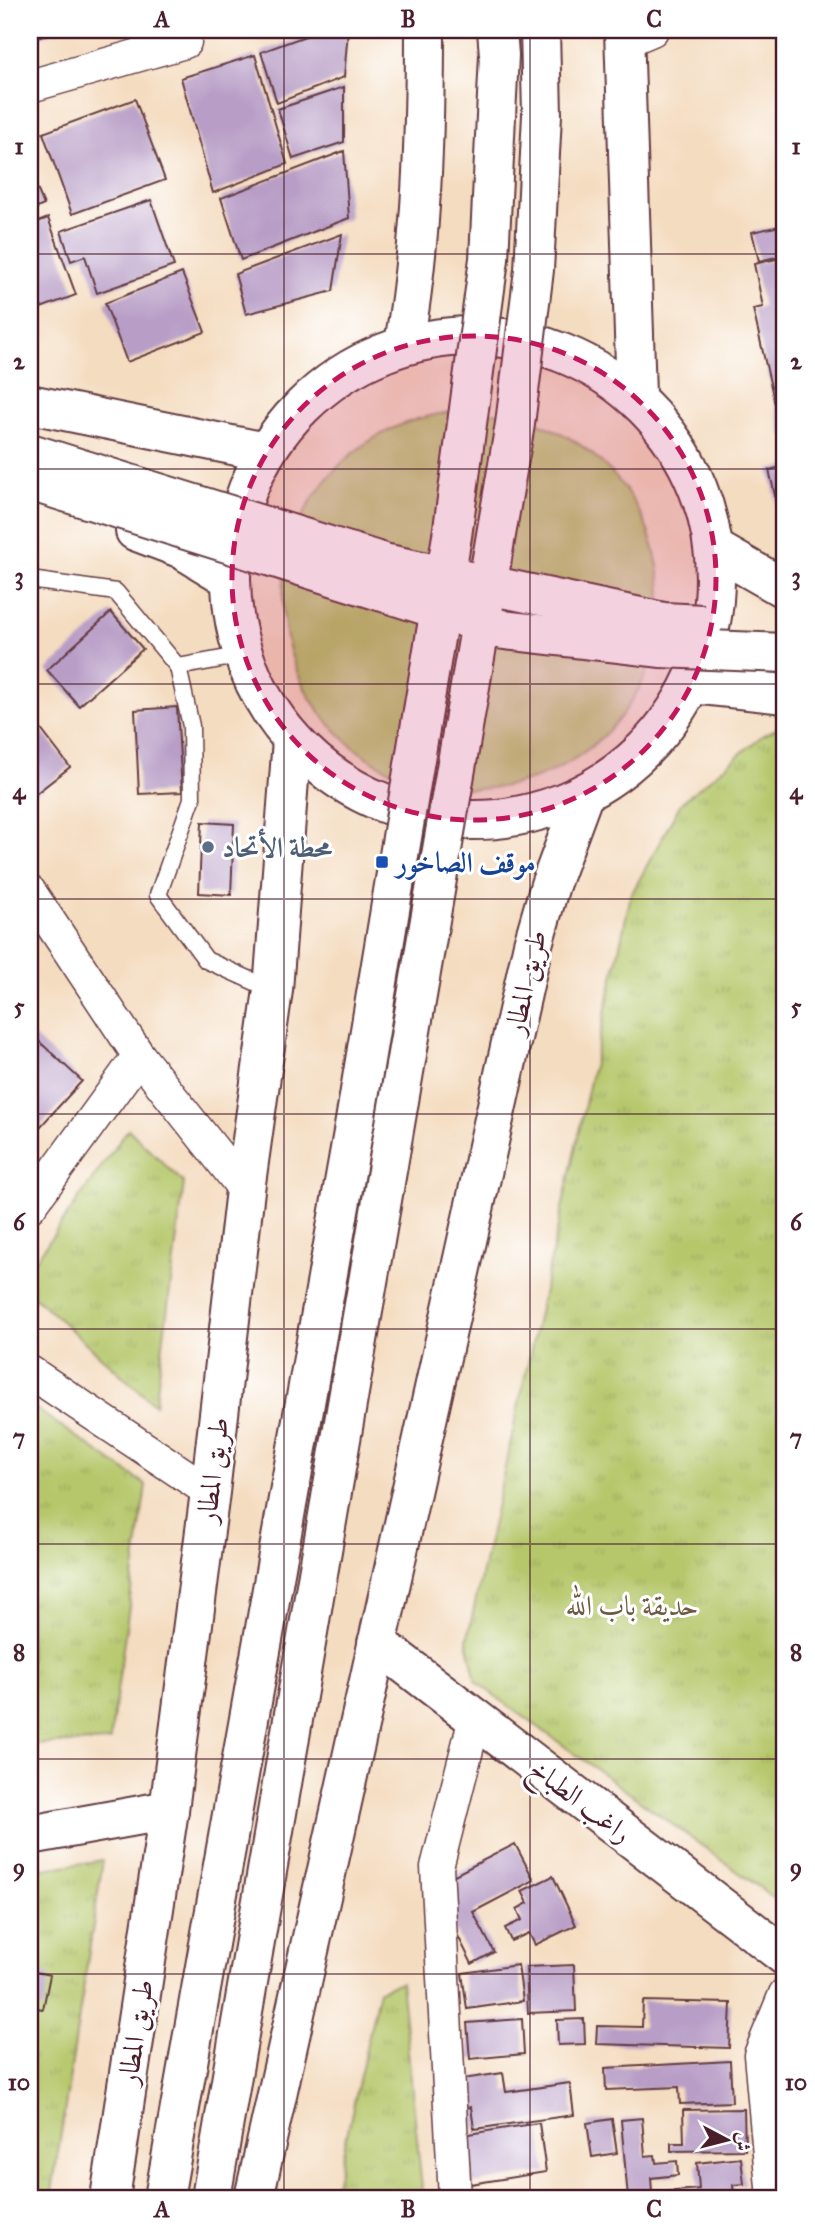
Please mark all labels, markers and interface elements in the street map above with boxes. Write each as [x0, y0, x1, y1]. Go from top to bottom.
text: A [152, 5, 170, 33]
text: B [400, 5, 416, 33]
text: C [646, 5, 662, 33]
text: 1 [14, 132, 24, 160]
text: 1 [791, 132, 801, 160]
text: 2 [13, 347, 25, 375]
text: 2 [790, 347, 802, 375]
text: 3 [14, 562, 24, 591]
text: 3 [791, 562, 801, 591]
text: 4 [13, 777, 27, 805]
text: 4 [790, 777, 804, 805]
place label: محطة الأتحاد [222, 828, 333, 865]
marker: محطة الأتحاد [200, 839, 216, 855]
place label: موقف الصاخور [393, 845, 536, 880]
marker: موقف الصاخور [374, 854, 390, 870]
street label: طريق المطار [496, 926, 554, 1041]
text: 5 [14, 992, 25, 1020]
text: 5 [791, 992, 802, 1020]
text: 6 [13, 1208, 26, 1236]
text: 6 [790, 1208, 803, 1236]
street label: طريق المطار [188, 1415, 236, 1528]
text: 7 [13, 1423, 25, 1451]
text: 7 [790, 1423, 802, 1451]
park label: حديقة باب الله [565, 1584, 699, 1623]
text: 8 [13, 1638, 25, 1666]
text: 8 [790, 1638, 802, 1666]
street label: راغب الطباخ [518, 1750, 639, 1857]
text: 9 [13, 1853, 25, 1882]
text: 9 [790, 1853, 802, 1882]
street label: طريق المطار [109, 1977, 161, 2090]
text: 10 [8, 2068, 30, 2096]
text: 10 [785, 2068, 807, 2096]
north arrow [692, 2106, 762, 2176]
text: ش [731, 2131, 756, 2153]
text: A [152, 2195, 170, 2223]
text: B [400, 2195, 416, 2223]
text: C [646, 2195, 662, 2223]

